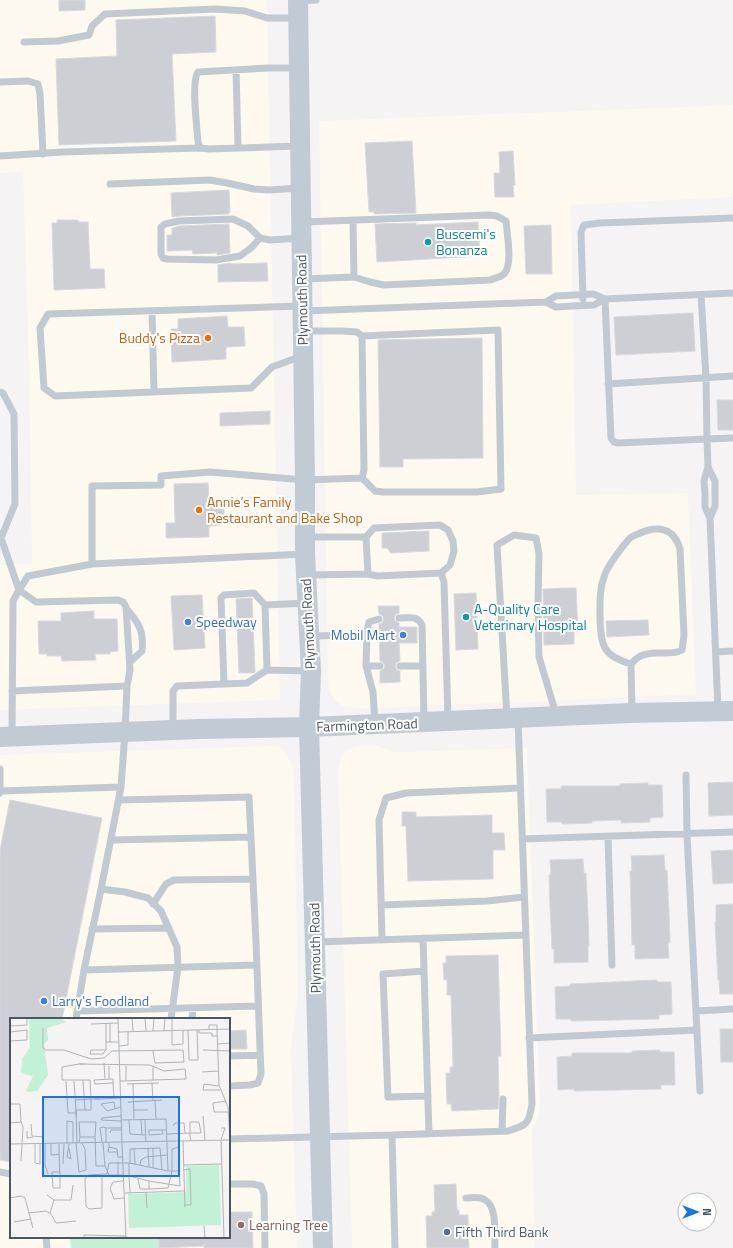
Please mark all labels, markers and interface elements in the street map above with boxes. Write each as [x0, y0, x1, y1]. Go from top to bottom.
place label: Buscemi's Bonanza [436, 223, 496, 260]
marker: Buscemi's Bonanza [423, 237, 433, 247]
street label: Plymouth Road [290, 255, 313, 346]
place label: Buddy's Pizza [119, 327, 200, 348]
marker: Buddy's Pizza [203, 333, 213, 343]
place label: Annie’s Family Restaurant and Bake Shop [207, 491, 363, 528]
marker: Annie’s Family Restaurant and Bake Shop [194, 505, 204, 515]
street label: Plymouth Road [295, 578, 320, 670]
place label: A-Quality Care Veterinary Hospital [474, 598, 587, 635]
place label: Speedway [196, 611, 257, 632]
marker: A-Quality Care Veterinary Hospital [461, 612, 471, 622]
marker: Speedway [183, 617, 193, 627]
place label: Mobil Mart [331, 624, 395, 645]
marker: Mobil Mart [398, 630, 408, 640]
street label: Farmington Road [316, 712, 418, 737]
street label: Plymouth Road [303, 903, 326, 994]
place label: Larry's Foodland [52, 990, 149, 1011]
marker: Larry's Foodland [39, 996, 49, 1006]
inset map [10, 1018, 230, 1238]
north arrow [677, 1192, 717, 1232]
text: N [699, 1208, 715, 1216]
place label: Learning Tree [249, 1214, 328, 1235]
marker: Learning Tree [236, 1220, 246, 1230]
place label: Fifth Third Bank [455, 1221, 549, 1242]
marker: Fifth Third Bank [442, 1227, 452, 1237]

